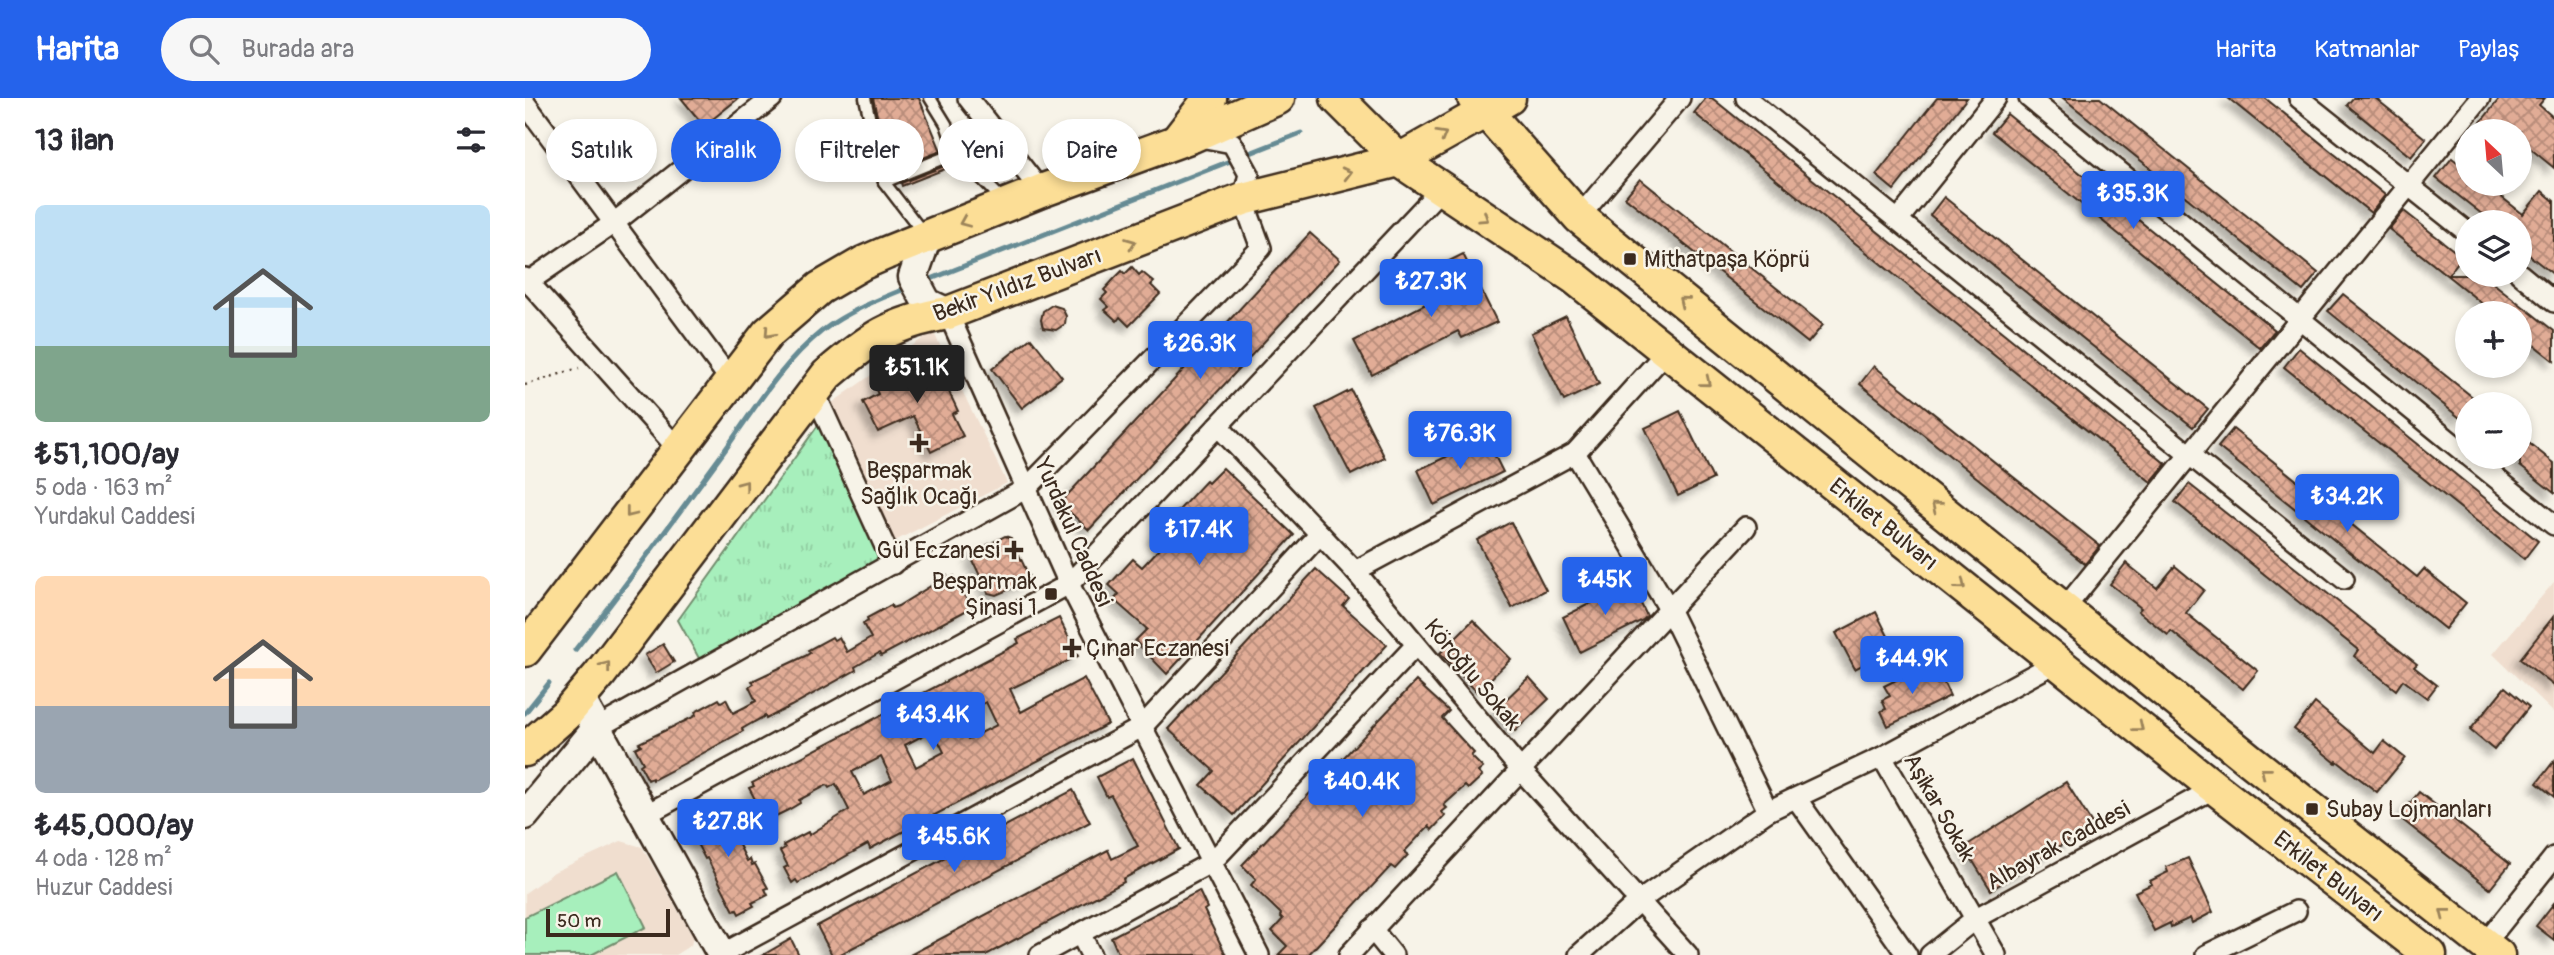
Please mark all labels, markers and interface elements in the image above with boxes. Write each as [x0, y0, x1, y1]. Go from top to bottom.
search box [161, 18, 651, 81]
text: Harita [35, 29, 119, 70]
icon: search [185, 30, 223, 68]
text: Burada ara [241, 33, 354, 65]
text: Harita [2215, 35, 2276, 64]
text: Katmanlar [2314, 35, 2420, 64]
text: Paylaş [2458, 35, 2519, 64]
chip: Satılık [546, 119, 657, 182]
chip: Kiralık [671, 119, 781, 182]
chip: Filtreler [795, 119, 924, 182]
chip: Yeni [938, 119, 1028, 182]
chip: Daire [1042, 119, 1141, 182]
north arrow [2455, 119, 2532, 196]
map controls [2455, 119, 2532, 469]
icon: filters [452, 121, 490, 159]
text: 13 ilan [35, 122, 114, 159]
one-way arrow [1435, 130, 1447, 143]
one-way arrow [1341, 167, 1353, 181]
pin: ₺35.3K [2076, 172, 2190, 231]
text: ₺35.3K [2098, 179, 2168, 208]
one-way arrow [1476, 210, 1489, 222]
button: layers [2455, 210, 2532, 287]
one-way arrow [959, 214, 972, 228]
one-way arrow [1124, 237, 1136, 251]
street label: Bekir Yıldız Bulvarı [929, 241, 1105, 328]
place label: Mithatpaşa Köprü [1644, 245, 1810, 274]
icon: home [200, 250, 326, 376]
marker: Mithatpaşa Köprü [1622, 251, 1638, 267]
pin: ₺27.3K [1374, 260, 1488, 319]
text: ₺27.3K [1396, 267, 1466, 296]
one-way arrow [1679, 297, 1692, 309]
button: + [2455, 301, 2532, 378]
pin: ₺26.3K [1143, 322, 1257, 381]
one-way arrow [765, 325, 777, 338]
text: ₺26.3K [1164, 329, 1236, 358]
pin: ₺51.1K [860, 345, 974, 405]
text: ₺51.1K [885, 353, 949, 382]
one-way arrow [1699, 374, 1711, 387]
button: − [2455, 392, 2532, 469]
pin: ₺76.3K [1403, 412, 1517, 471]
text: ₺76.3K [1424, 419, 1496, 448]
marker: Beşparmak Sağlık Ocağı [909, 433, 929, 453]
text: ₺51,100/ay [35, 436, 179, 473]
street label: Yurdakul Caddesi [1027, 452, 1119, 611]
place label: Beşparmak Sağlık Ocağı [860, 456, 978, 511]
street label: Erkilet Bulvarı [1823, 472, 1944, 577]
text: 5 oda · 163 m² [35, 473, 173, 502]
pin: ₺34.2K [2290, 474, 2404, 534]
one-way arrow [735, 480, 748, 492]
text: ₺34.2K [2311, 482, 2383, 511]
one-way arrow [1932, 501, 1944, 514]
text: Yurdakul Caddesi [35, 502, 195, 531]
one-way arrow [625, 505, 638, 517]
pin: ₺17.4K [1142, 508, 1256, 567]
text: ₺17.4K [1165, 515, 1233, 544]
place label: Gül Eczanesi [877, 536, 1000, 565]
marker: Gül Eczanesi [1006, 542, 1022, 558]
pin: ₺45K [1564, 558, 1646, 617]
text: ₺45K [1578, 565, 1632, 594]
place label: Beşparmak Şinasi 1 [932, 567, 1037, 622]
one-way arrow [1953, 577, 1965, 590]
marker: Beşparmak Şinasi 1 [1043, 586, 1059, 602]
street label: Köroğlu Sokak [1418, 613, 1528, 736]
icon: home [200, 621, 326, 747]
place label: Çınar Eczanesi [1086, 634, 1229, 663]
pin: ₺44.9K [1855, 636, 1969, 696]
marker: Çınar Eczanesi [1064, 640, 1080, 656]
text: ₺44.9K [1876, 644, 1948, 673]
one-way arrow [598, 661, 610, 674]
pin: ₺43.4K [876, 692, 990, 752]
text: ₺43.4K [897, 700, 969, 729]
one-way arrow [2131, 718, 2143, 731]
street label: Aşikar Sokak [1897, 748, 1982, 867]
pin: ₺40.4K [1305, 760, 1419, 819]
text: ₺40.4K [1324, 767, 1400, 796]
one-way arrow [2261, 768, 2273, 781]
street label: Albayrak Caddesi [1981, 794, 2135, 897]
place label: Subay Lojmanları [2326, 795, 2492, 824]
pin: ₺27.8K [671, 800, 785, 859]
marker: Subay Lojmanları [2304, 801, 2320, 817]
text: ₺45,000/ay [35, 807, 193, 844]
text: ₺27.8K [693, 807, 763, 836]
pin: ₺45.6K [897, 814, 1011, 874]
text: ₺45.6K [918, 822, 990, 851]
street label: Erkilet Bulvarı [2268, 824, 2389, 928]
text: 4 oda · 128 m² [35, 844, 172, 873]
text: Huzur Caddesi [35, 873, 172, 902]
scale bar [546, 906, 670, 938]
one-way arrow [2440, 908, 2452, 921]
text: 50 m [557, 909, 601, 933]

